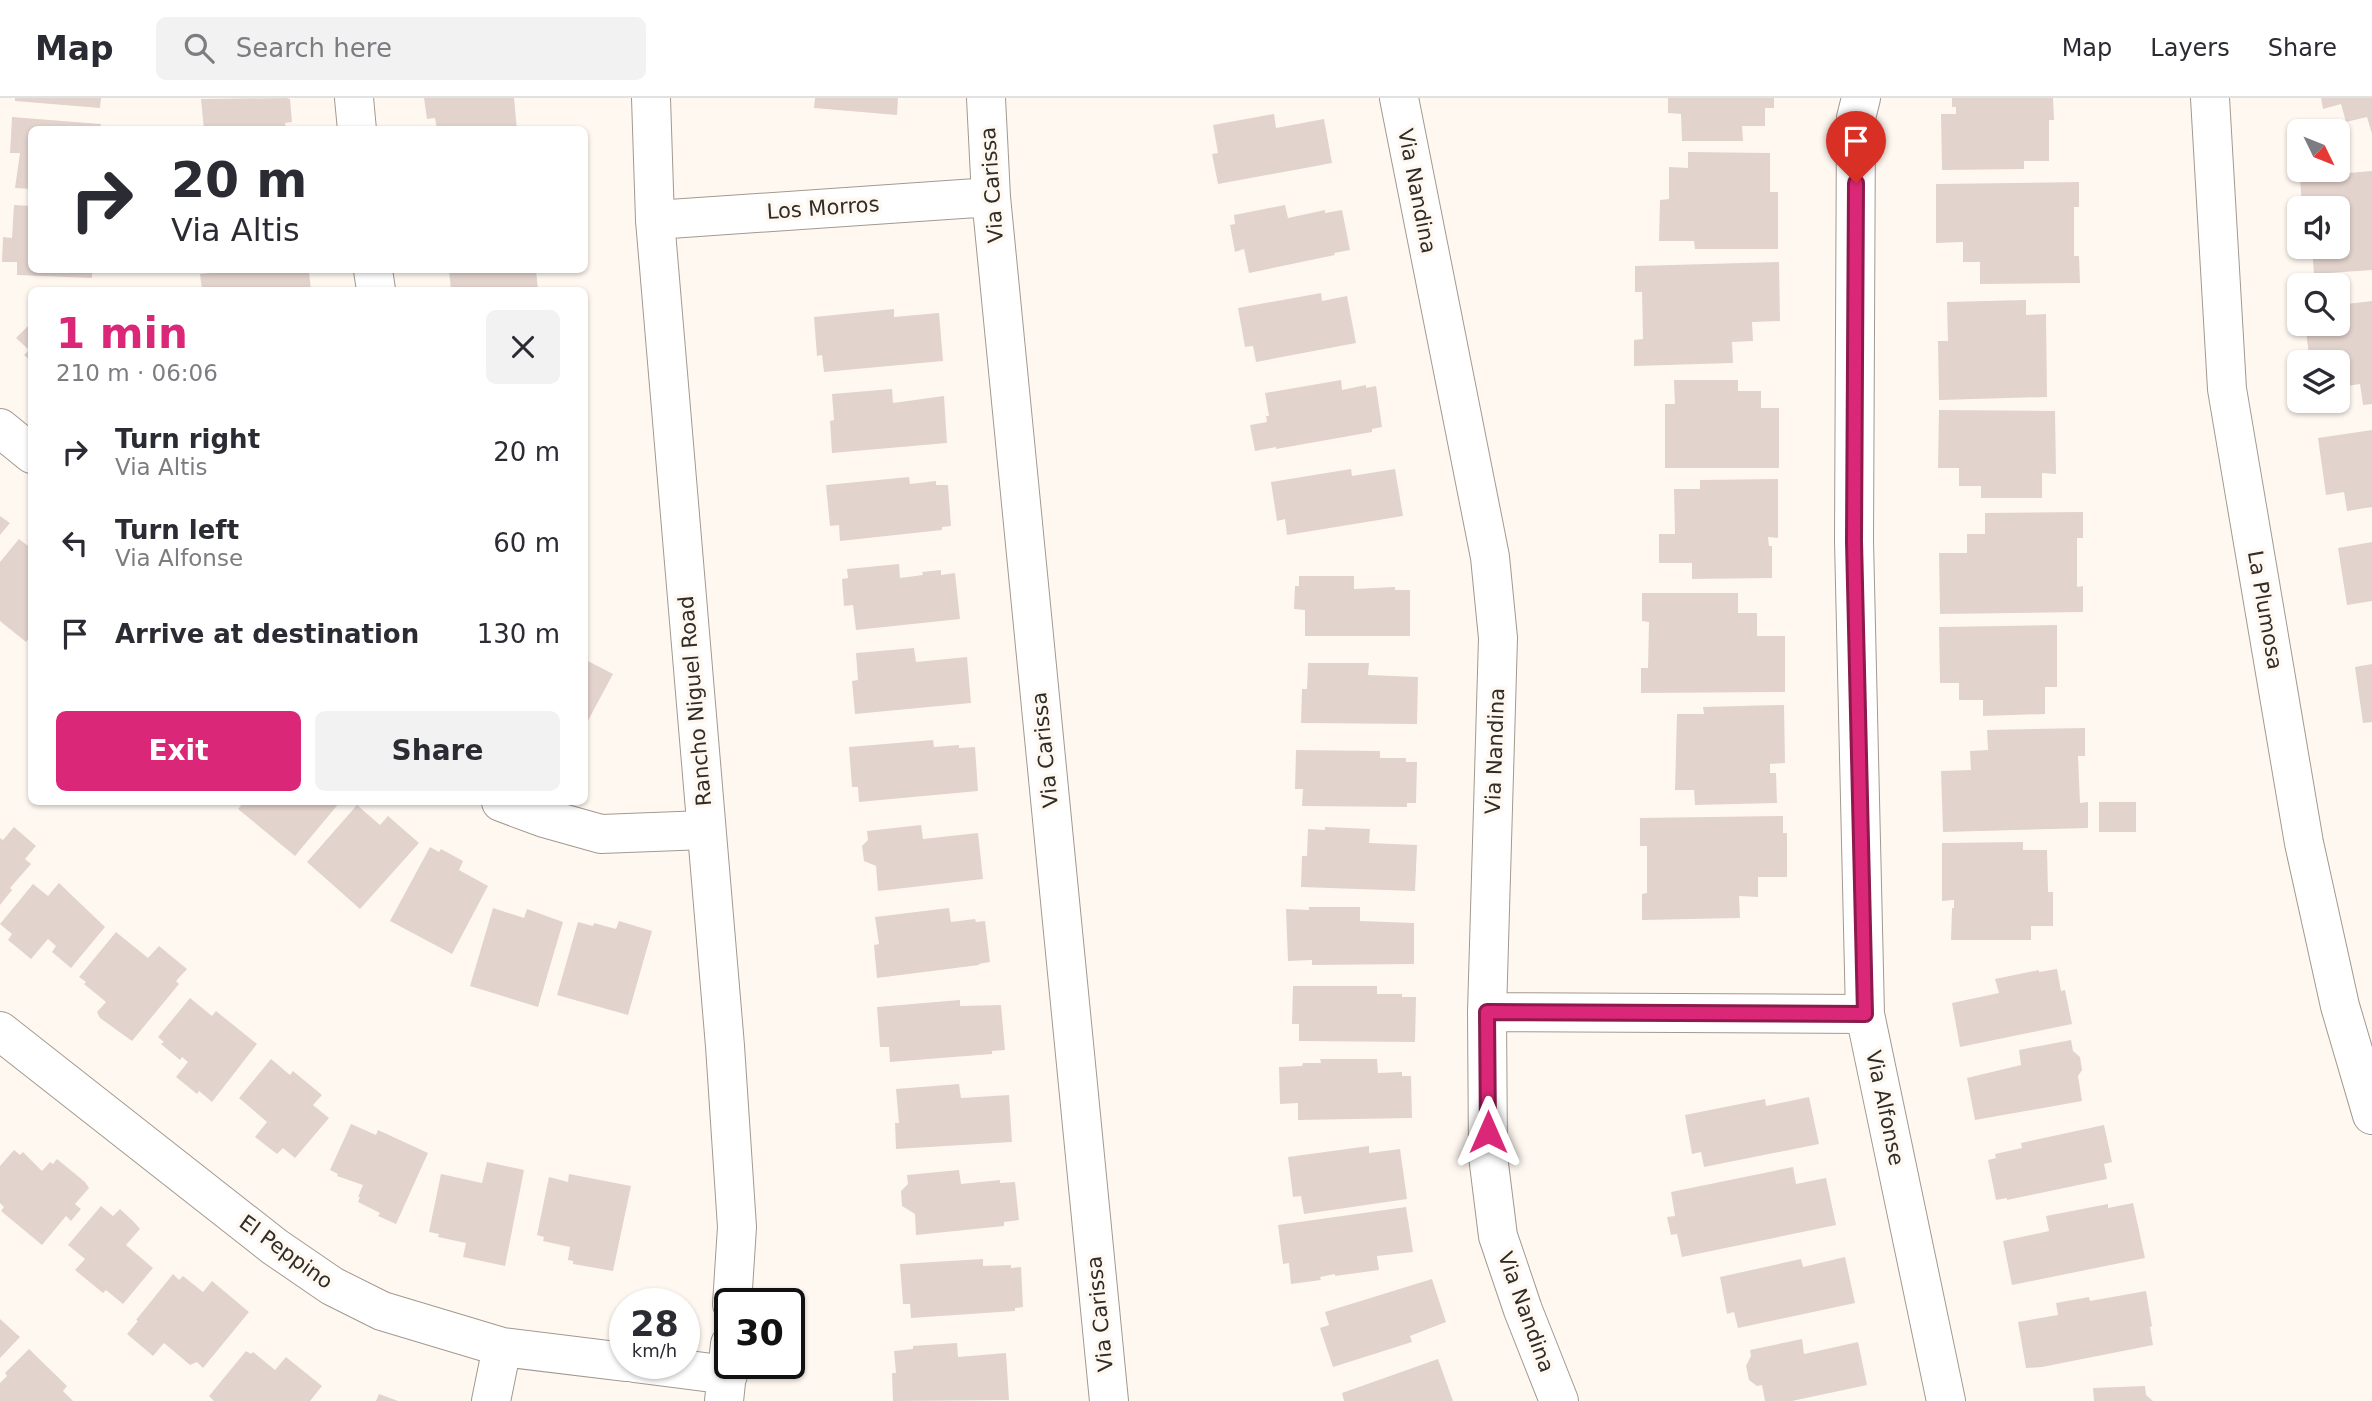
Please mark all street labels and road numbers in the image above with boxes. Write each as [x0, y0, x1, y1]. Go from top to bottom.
street label: Via Carissa [976, 126, 1008, 244]
street label: Via Nandina [1393, 127, 1441, 255]
street label: Los Morros [766, 192, 880, 224]
street label: La Plumosa [2243, 549, 2287, 671]
street label: Rancho Niguel Road [674, 595, 716, 807]
street label: Via Nandina [1481, 687, 1509, 815]
street label: Via Carissa [1027, 691, 1063, 809]
street label: Via Alfonse [1861, 1048, 1909, 1168]
street label: El Peppino [235, 1210, 337, 1294]
street label: Via Nandina [1493, 1248, 1559, 1376]
street label: Via Carissa [1082, 1255, 1118, 1373]

